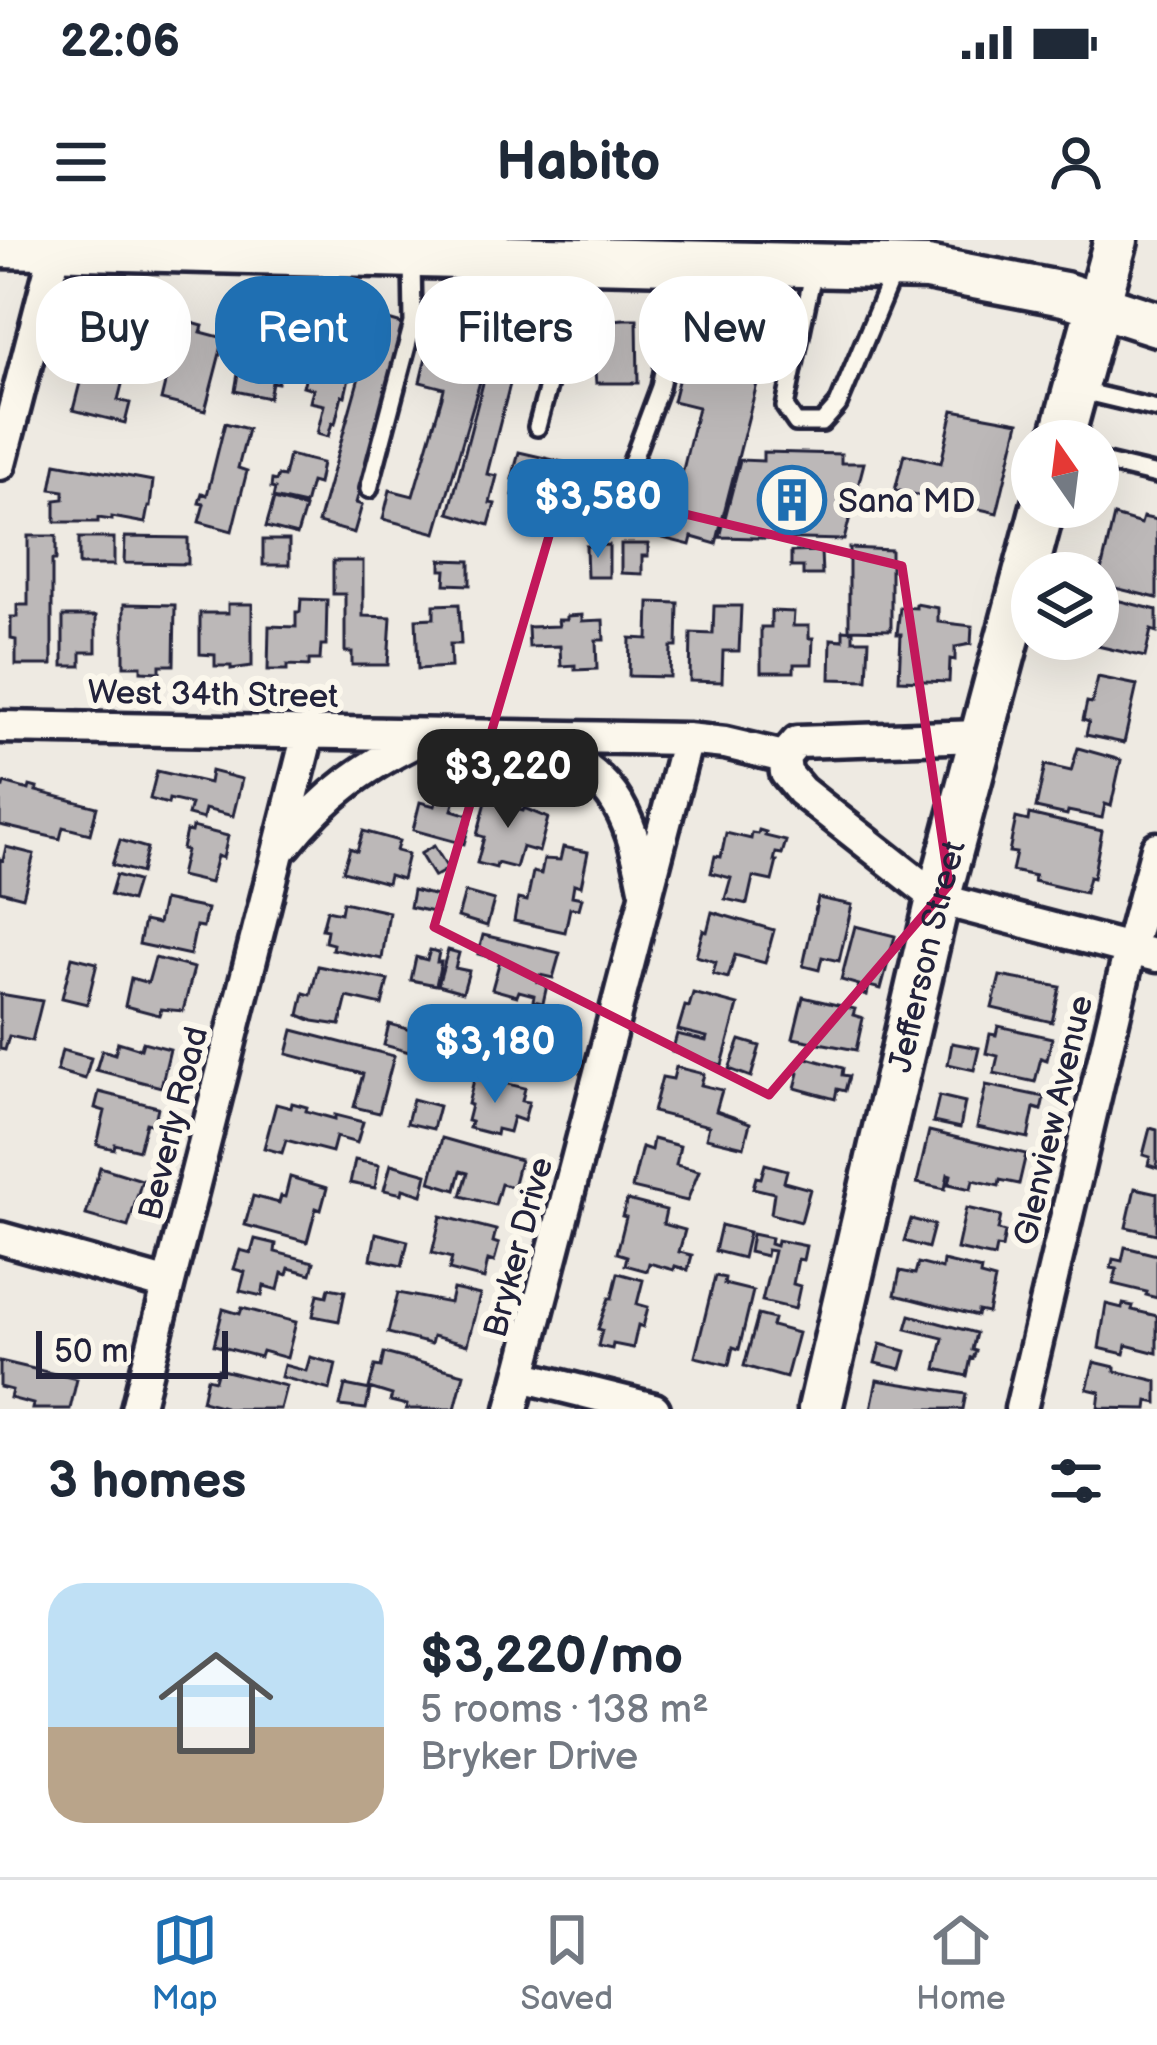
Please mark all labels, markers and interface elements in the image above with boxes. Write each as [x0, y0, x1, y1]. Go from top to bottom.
text: 22:06 [60, 15, 180, 70]
icon: menu [48, 129, 114, 195]
icon: person [1043, 129, 1109, 195]
text: Habito [497, 130, 660, 195]
chip: Buy [36, 276, 191, 384]
chip: Rent [215, 276, 391, 384]
chip: Filters [415, 276, 615, 384]
chip: New [639, 276, 808, 384]
north arrow [1011, 420, 1119, 528]
map controls [1011, 420, 1119, 660]
pin: $3,580 [500, 459, 696, 561]
building icon: Sana MD [757, 465, 827, 535]
text: $3,580 [534, 474, 662, 521]
place label: Sana MD [838, 482, 975, 522]
button: layers [1011, 552, 1119, 660]
street label: West 34th Street [87, 673, 339, 717]
pin: $3,220 [410, 729, 606, 831]
text: $3,220 [444, 744, 572, 791]
street label: Jefferson Street [881, 836, 975, 1076]
street label: Glenview Avenue [1006, 992, 1102, 1249]
pin: $3,180 [397, 1004, 593, 1106]
text: $3,180 [434, 1019, 556, 1066]
street label: Beverly Road [131, 1023, 217, 1224]
street label: Bryker Drive [476, 1153, 562, 1342]
scale bar [36, 1325, 228, 1378]
text: 50 m [54, 1332, 129, 1372]
icon: filters [1043, 1448, 1109, 1514]
text: 3 homes [48, 1451, 246, 1512]
text: $3,220/mo [420, 1626, 683, 1687]
icon: home [144, 1631, 288, 1775]
text: 5 rooms · 138 m² [420, 1687, 709, 1734]
text: Bryker Drive [420, 1734, 638, 1781]
tab: Map [151, 1907, 218, 2019]
tab: Saved [520, 1907, 613, 2019]
tab: Home [916, 1907, 1006, 2019]

